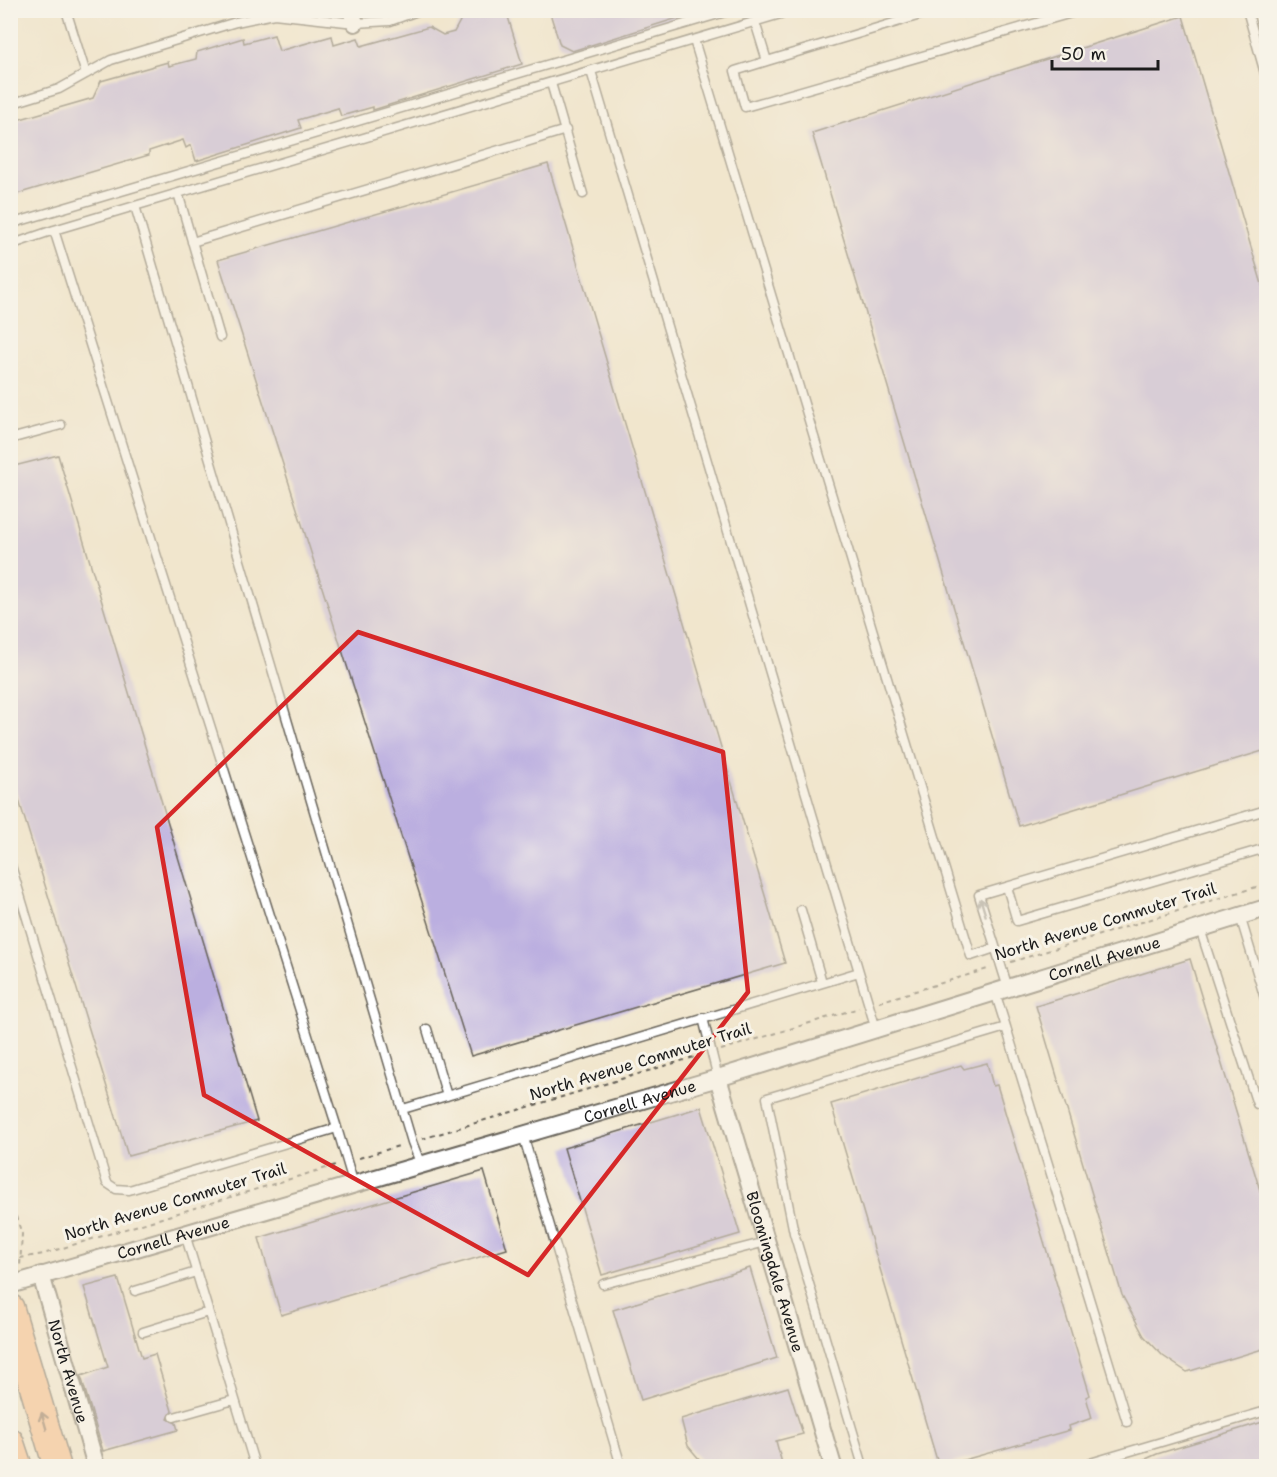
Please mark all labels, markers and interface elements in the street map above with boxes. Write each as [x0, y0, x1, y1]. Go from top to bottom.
scale bar [1052, 33, 1158, 71]
text: 50 m [1061, 42, 1106, 66]
street label: North Avenue Commuter Trail [992, 878, 1219, 965]
one-way arrow [977, 898, 988, 917]
street label: Cornell Avenue [1046, 931, 1163, 986]
street label: North Avenue Commuter Trail [527, 1018, 754, 1105]
street label: Cornell Avenue [581, 1075, 698, 1128]
street label: North Avenue Commuter Trail [62, 1158, 289, 1245]
street label: Bloomingdale Avenue [741, 1189, 809, 1355]
street label: Cornell Avenue [115, 1211, 232, 1264]
street label: North Avenue [43, 1317, 93, 1426]
one-way arrow [38, 1412, 49, 1431]

